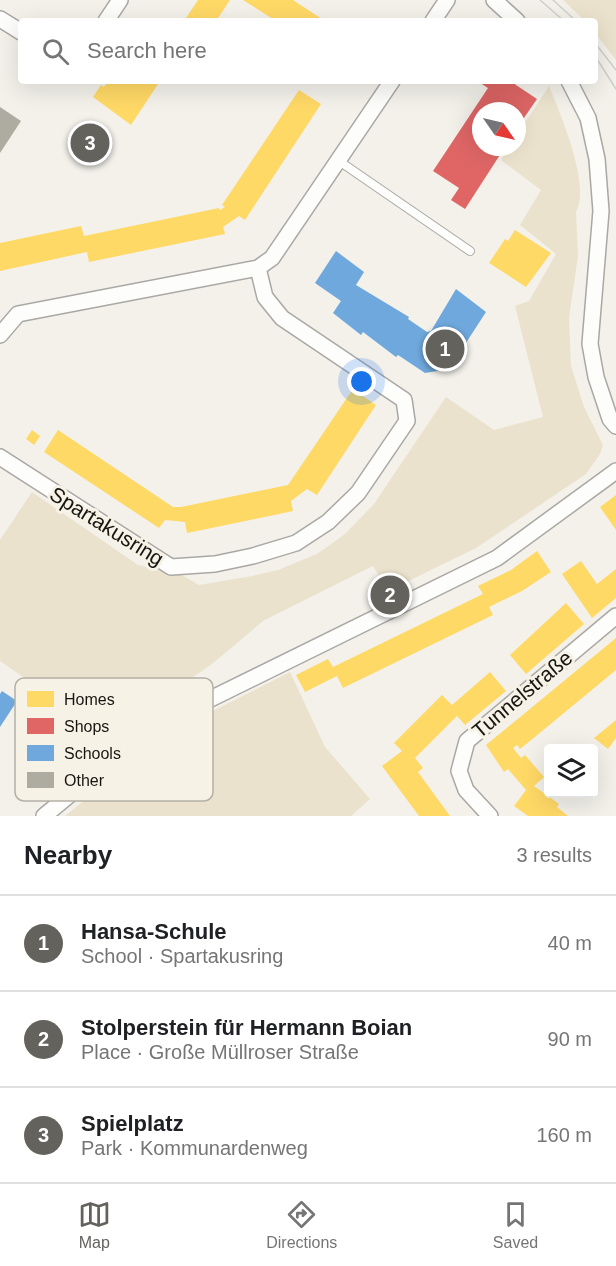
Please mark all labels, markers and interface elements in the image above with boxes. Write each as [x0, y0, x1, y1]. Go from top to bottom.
search box [18, 18, 598, 84]
icon: search [39, 35, 72, 68]
text: Search here [87, 38, 207, 63]
north arrow [472, 102, 526, 156]
pin: 3 [70, 120, 110, 166]
pin: 1 [426, 326, 464, 372]
your location [347, 367, 376, 396]
street label: Spartakusring [46, 482, 168, 570]
pin: 2 [370, 572, 410, 618]
street label: Tunnelstraße [468, 646, 576, 742]
legend [15, 678, 213, 801]
text: Homes [64, 691, 115, 708]
text: Shops [64, 718, 109, 735]
map controls [544, 744, 598, 798]
button: layers [544, 744, 598, 798]
text: Schools [64, 745, 121, 762]
text: Other [64, 772, 105, 789]
text: Nearby [24, 840, 112, 870]
text: 3 results [516, 844, 592, 866]
text: Hansa-Schule [81, 919, 227, 944]
text: 1 [38, 932, 49, 954]
text: 40 m [548, 932, 592, 954]
text: School · Spartakusring [81, 945, 283, 967]
text: Stolperstein für Hermann Boian [81, 1015, 412, 1040]
text: 2 [38, 1028, 49, 1050]
text: 90 m [548, 1028, 592, 1050]
text: Place · Große Müllroser Straße [81, 1041, 359, 1063]
text: Spielplatz [81, 1111, 184, 1136]
text: 3 [38, 1124, 49, 1146]
text: 160 m [536, 1124, 592, 1146]
text: Park · Kommunardenweg [81, 1137, 308, 1159]
tab: Map [78, 1198, 111, 1252]
tab: Directions [266, 1198, 337, 1252]
tab: Saved [493, 1198, 538, 1252]

